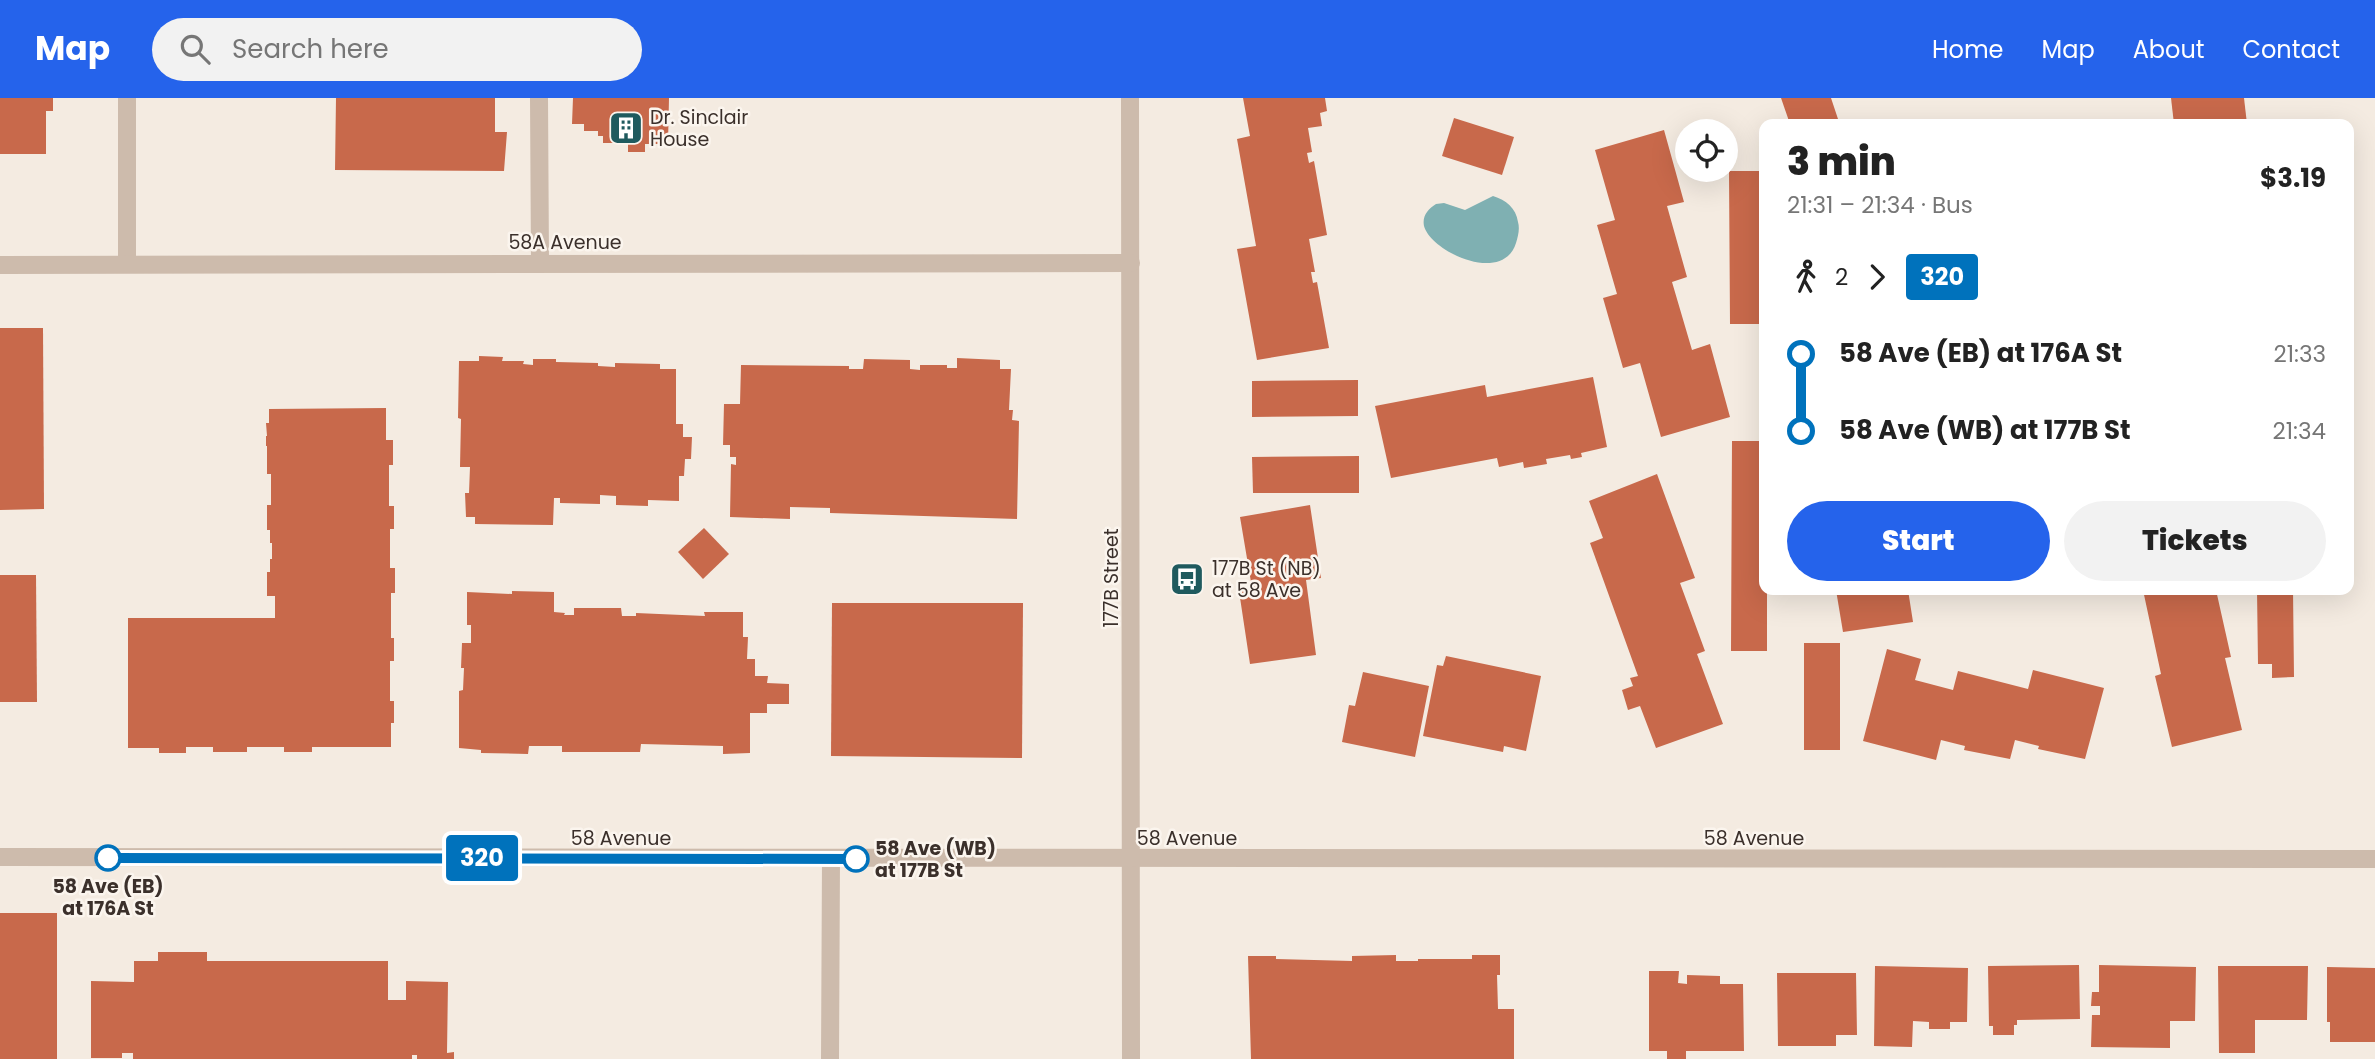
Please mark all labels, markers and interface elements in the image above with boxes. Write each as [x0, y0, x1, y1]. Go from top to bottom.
search box [152, 18, 642, 81]
text: Map [35, 25, 110, 72]
icon: search [176, 30, 214, 68]
text: Search here [232, 31, 389, 67]
text: Home [1932, 33, 2004, 66]
text: Map [2042, 33, 2095, 66]
text: About [2133, 33, 2204, 66]
text: Contact [2242, 33, 2340, 66]
place label: Dr. Sinclair House [650, 104, 748, 153]
building icon: Dr. Sinclair House [607, 109, 645, 147]
map controls [1675, 119, 1738, 182]
button: locate [1675, 119, 1738, 182]
text: 3 min [1787, 135, 1896, 188]
text: $3.19 [2260, 160, 2326, 196]
text: 21:31 – 21:34 · Bus [1787, 189, 1973, 221]
street label: 58A Avenue [508, 229, 622, 256]
icon: walk [1787, 258, 1825, 296]
icon: forward [1858, 258, 1896, 296]
text: 320 [1920, 260, 1964, 293]
text: 2 [1835, 261, 1848, 293]
text: 58 Ave (EB) at 176A St [1839, 335, 2122, 371]
text: 21:33 [2273, 338, 2326, 370]
text: 58 Ave (WB) at 177B St [1839, 412, 2131, 448]
text: 21:34 [2273, 415, 2326, 447]
button: Start [1787, 501, 2050, 581]
button: Tickets [2064, 501, 2326, 581]
street label: 177B Street [1098, 528, 1125, 628]
place label: 177B St (NB) at 58 Ave [1212, 555, 1321, 604]
bus stop icon: 177B St (NB) at 58 Ave [1168, 560, 1206, 598]
street label: 58 Avenue [571, 825, 671, 852]
street label: 58 Avenue [1137, 825, 1237, 852]
street label: 58 Avenue [1704, 825, 1804, 852]
line badge: 320 [442, 835, 522, 881]
place label: 58 Ave (WB) at 177B St [875, 835, 996, 884]
text: 320 [460, 841, 504, 874]
marker: 58 Ave (EB) at 176A St [95, 845, 121, 871]
marker: 58 Ave (WB) at 177B St [843, 846, 869, 872]
place label: 58 Ave (EB) at 176A St [52, 873, 164, 922]

